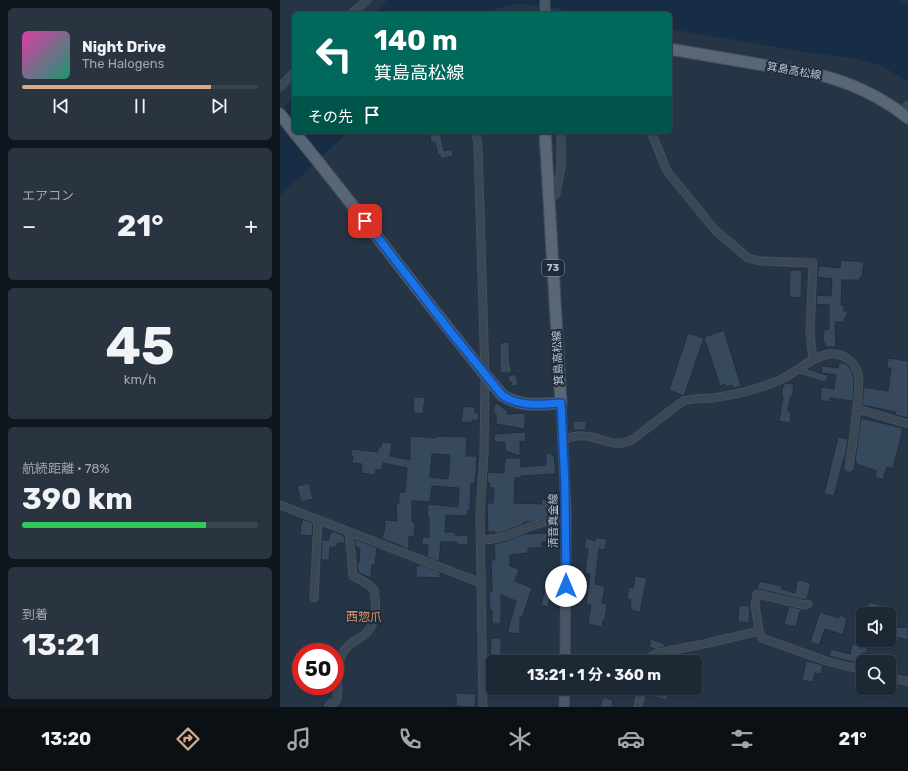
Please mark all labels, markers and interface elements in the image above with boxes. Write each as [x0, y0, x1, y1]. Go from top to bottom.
text: 140 m [374, 24, 458, 57]
icon: left [308, 28, 360, 80]
text: Night Drive [82, 38, 166, 56]
text: The Halogens [82, 56, 164, 71]
street label: 箕島高松線 [766, 60, 822, 82]
text: 箕島高松線 [374, 62, 464, 84]
icon: previous [50, 95, 72, 117]
icon: pause [129, 95, 151, 117]
icon: next [208, 95, 230, 117]
icon: arrive [361, 104, 383, 126]
text: その先 [308, 108, 353, 126]
text: エアコン [22, 188, 74, 203]
pin [348, 204, 382, 238]
text: 21° [117, 208, 164, 244]
icon: arrive [354, 210, 376, 232]
text: − [22, 213, 36, 240]
text: + [244, 213, 258, 240]
road number: 73 [542, 260, 564, 276]
text: 45 [105, 315, 175, 377]
street label: 箕島高松線 [550, 330, 566, 386]
text: km/h [124, 372, 156, 387]
text: 航続距離 · 78% [22, 461, 110, 476]
text: 390 km [22, 481, 133, 517]
street label: 清音真金線 [547, 494, 560, 549]
position arrow [545, 565, 587, 607]
text: 到着 [22, 607, 48, 622]
map controls [856, 607, 896, 695]
button: sound [856, 607, 896, 647]
district label: 西惣爪 [346, 610, 382, 624]
text: 13:21 [22, 627, 100, 663]
speed limit sign: 50 [292, 643, 344, 695]
button: search [856, 655, 896, 695]
text: 13:21 · 1 分 · 360 m [527, 666, 661, 684]
icon: directions [174, 725, 202, 753]
icon: music [285, 725, 313, 753]
icon: phone [396, 725, 424, 753]
icon: climate [506, 725, 534, 753]
icon: car [617, 725, 645, 753]
icon: filters [728, 725, 756, 753]
text: 13:20 [41, 728, 91, 750]
text: 21° [839, 728, 867, 750]

